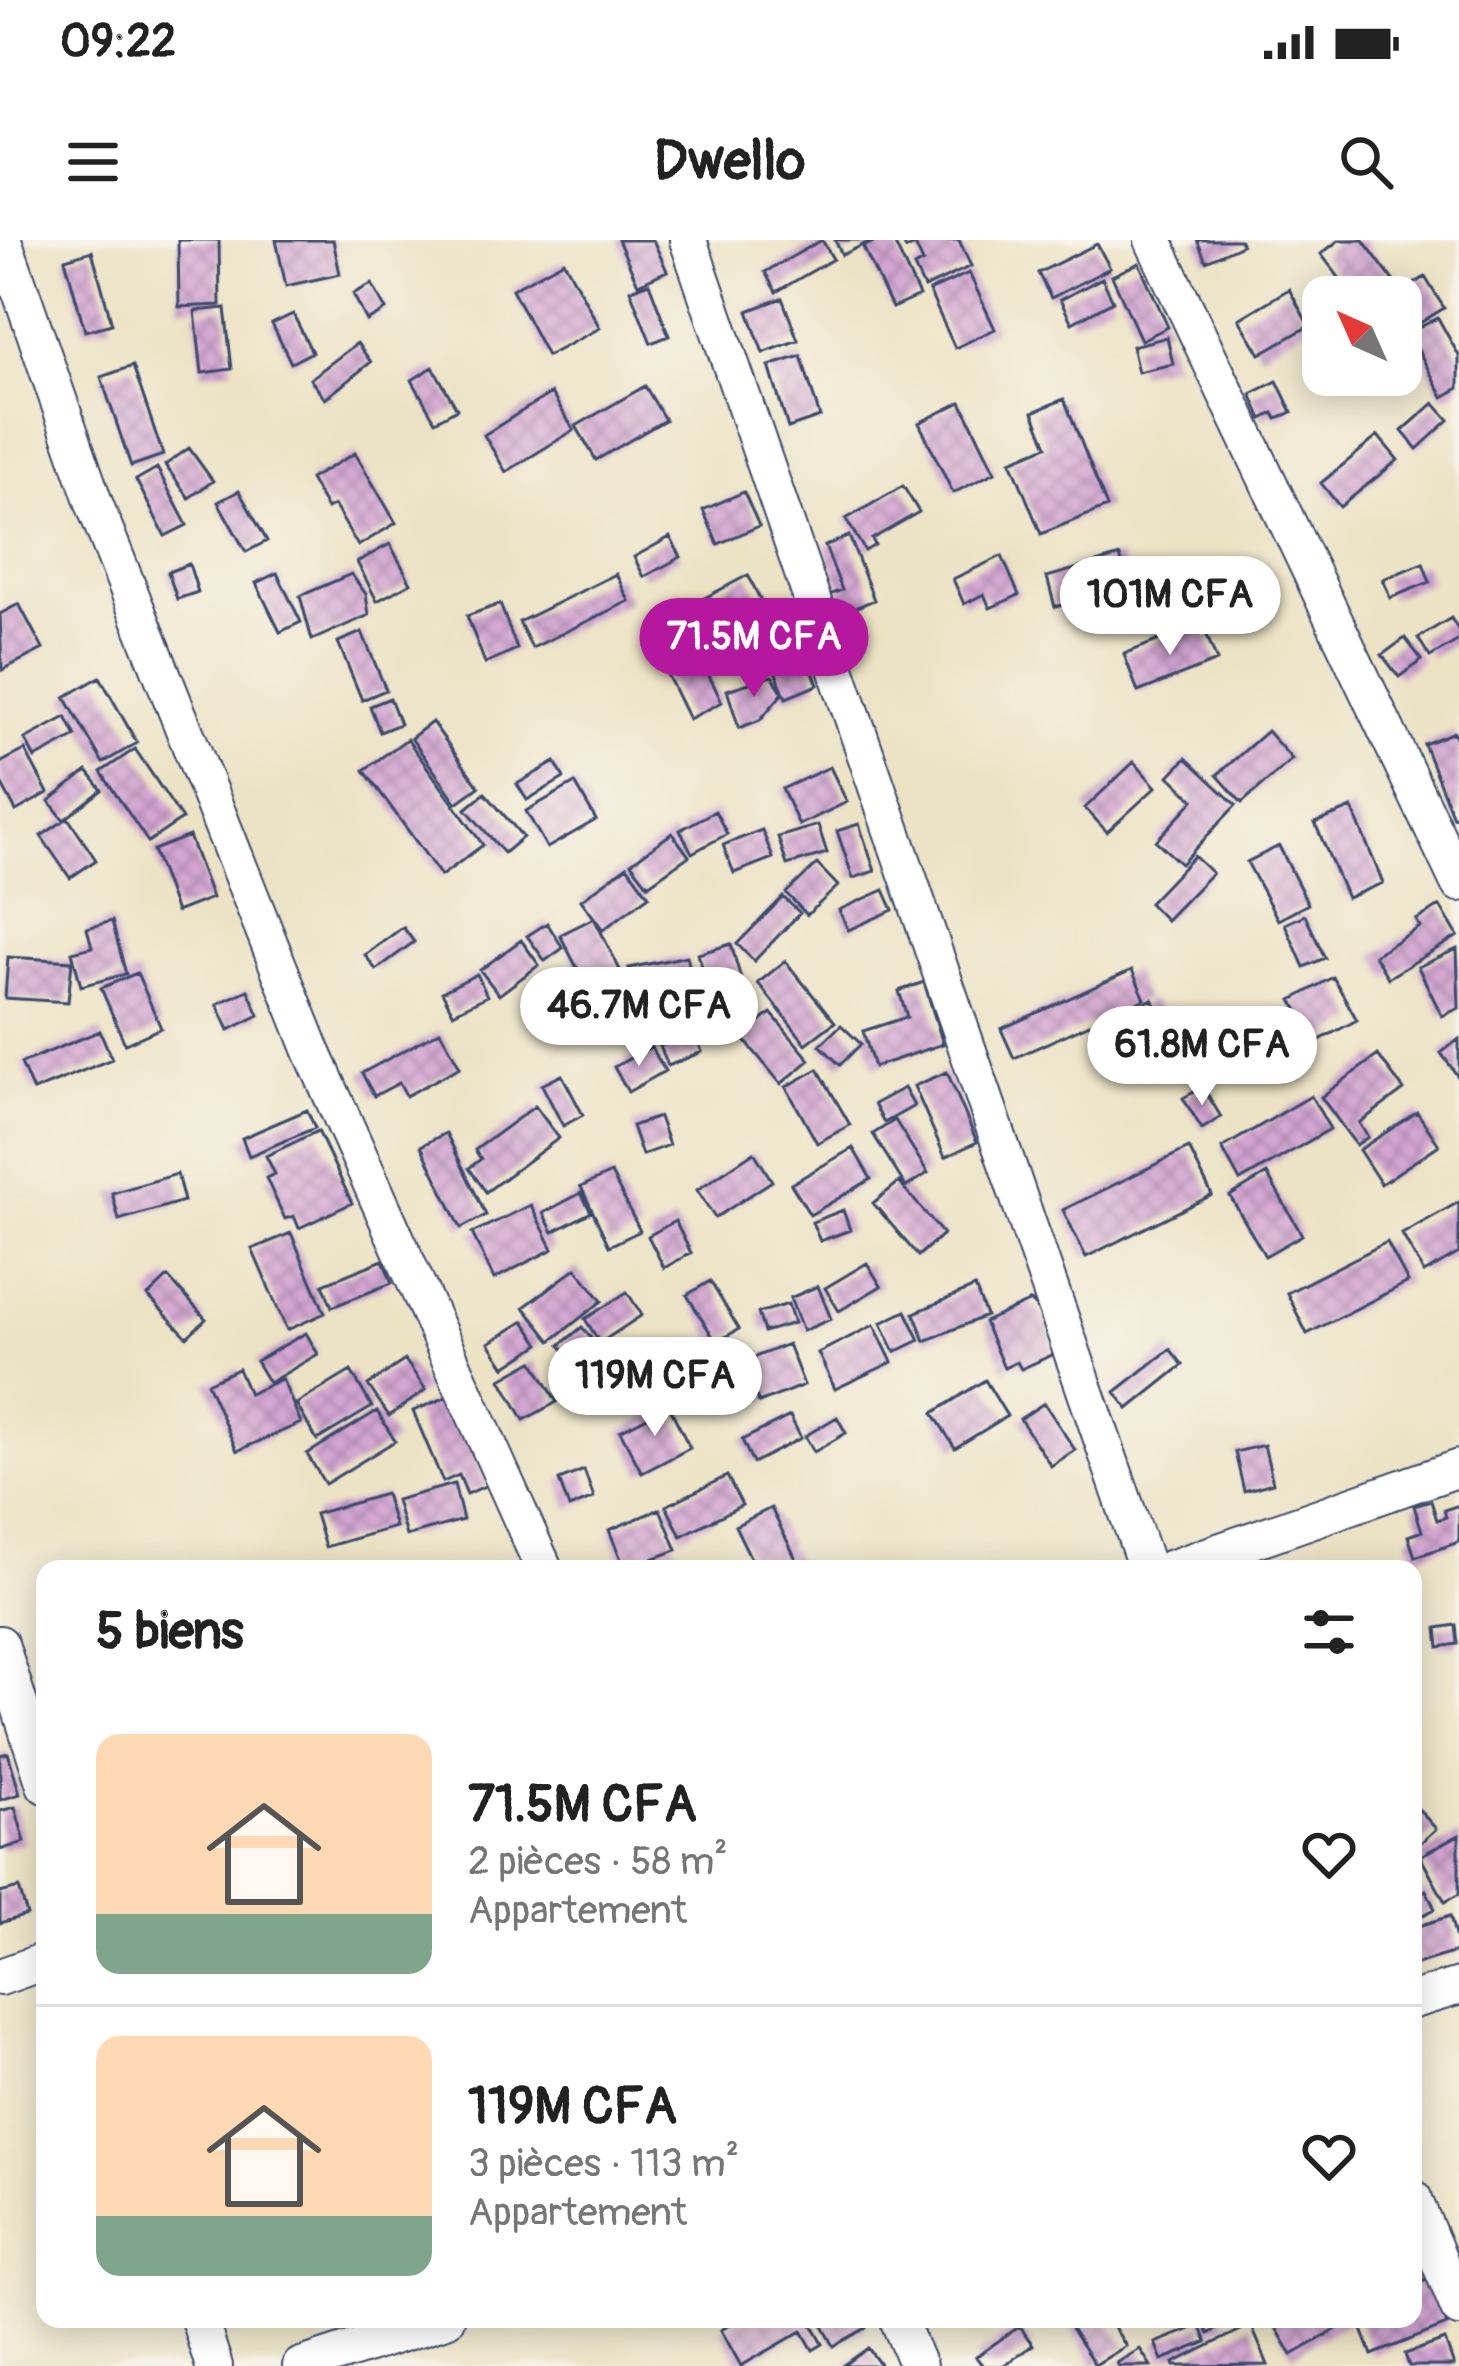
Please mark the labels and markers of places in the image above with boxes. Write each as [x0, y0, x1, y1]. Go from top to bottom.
pin: 101M CFA [1046, 556, 1294, 658]
pin: 71.5M CFA [617, 598, 891, 700]
pin: 46.7M CFA [502, 967, 776, 1069]
pin: 61.8M CFA [1065, 1006, 1339, 1108]
pin: 119M CFA [531, 1337, 779, 1439]

